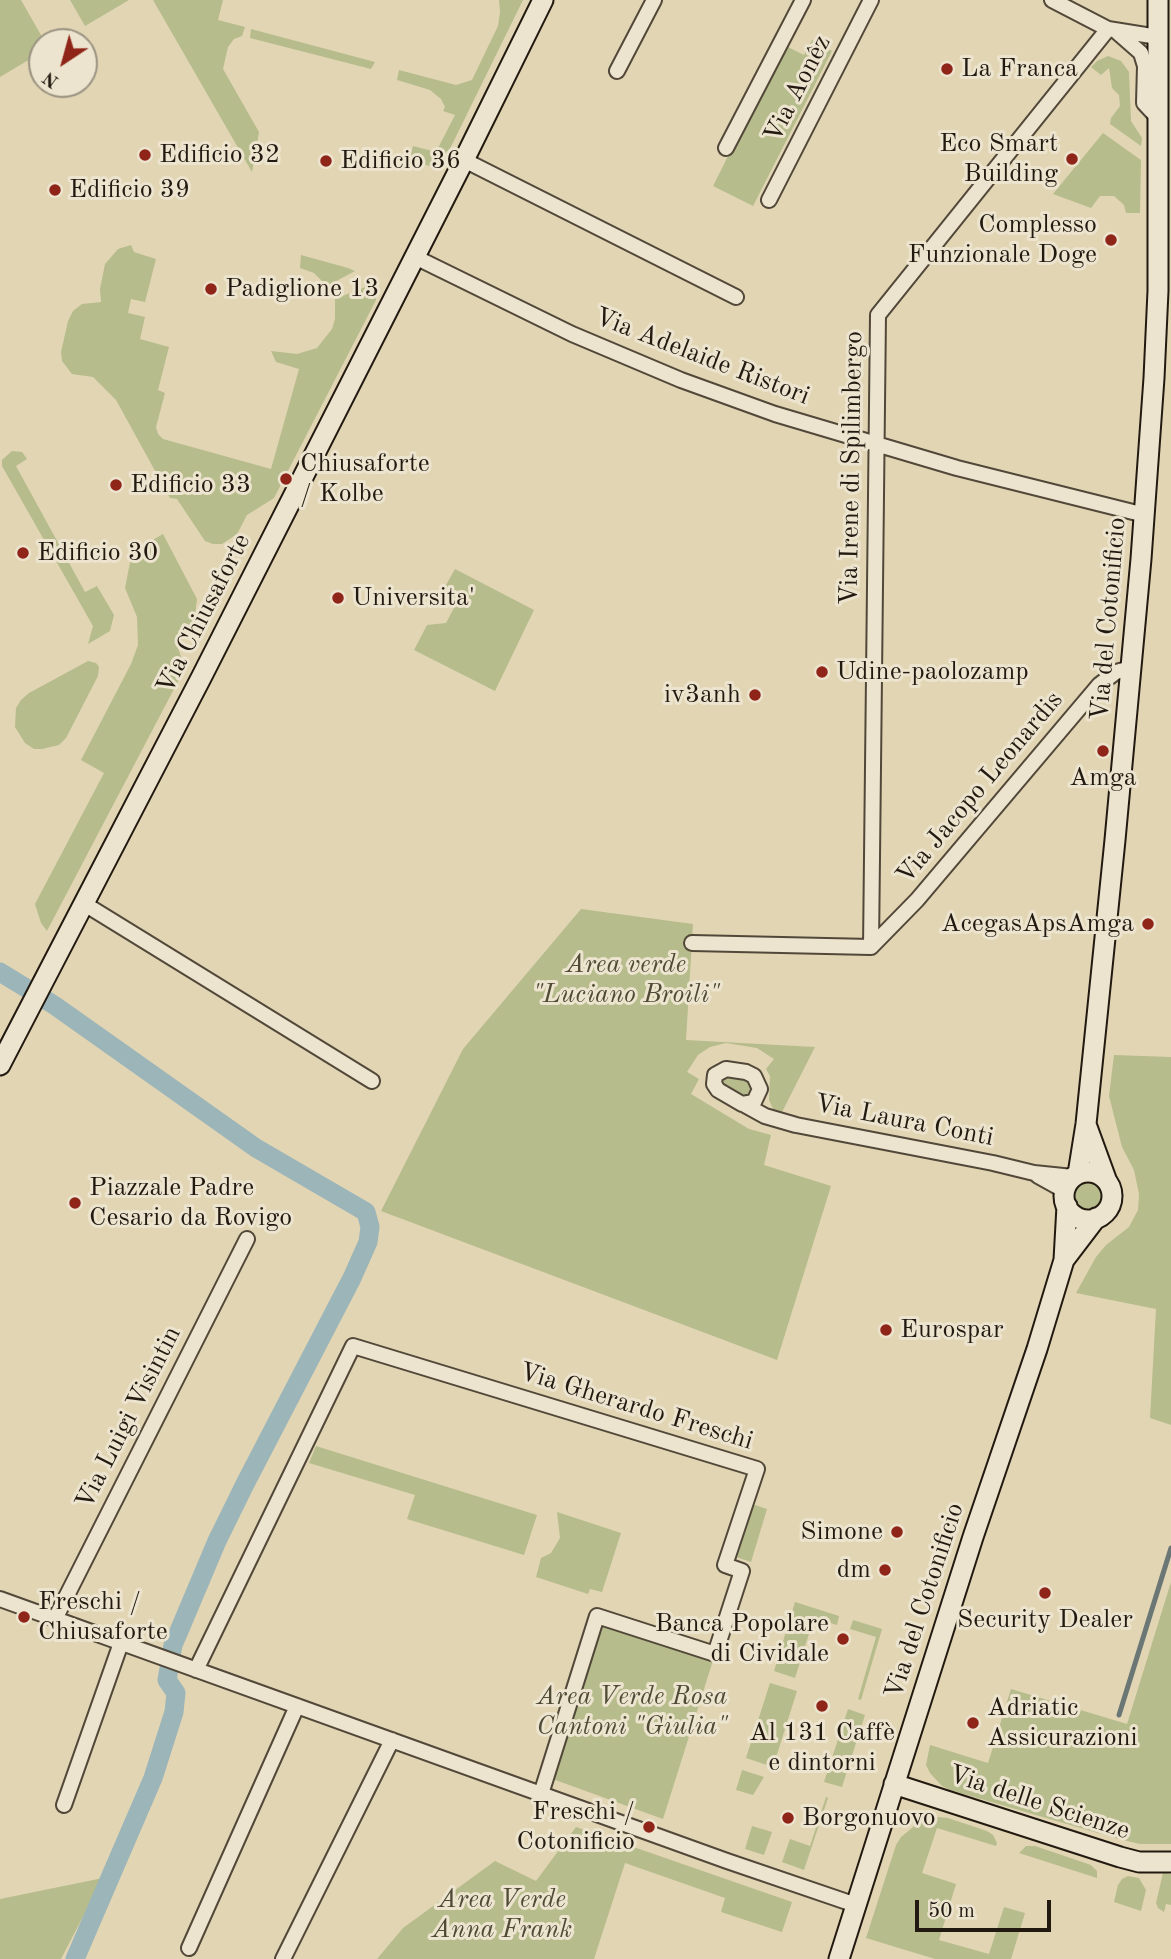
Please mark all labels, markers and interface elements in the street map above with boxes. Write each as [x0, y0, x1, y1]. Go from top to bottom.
north arrow [28, 28, 98, 98]
street label: Via Aonêz [758, 30, 838, 148]
place label: La Franca [961, 53, 1078, 85]
marker: La Franca [939, 61, 955, 77]
text: N [40, 67, 63, 91]
place label: Eco Smart Building [939, 128, 1058, 190]
place label: Edificio 32 [159, 139, 280, 171]
place label: Edificio 36 [340, 145, 461, 177]
marker: Edificio 32 [137, 147, 153, 163]
marker: Eco Smart Building [1064, 151, 1080, 167]
marker: Edificio 36 [318, 153, 334, 169]
place label: Edificio 39 [69, 174, 190, 206]
marker: Edificio 39 [47, 182, 63, 198]
place label: Complesso Funzionale Doge [908, 209, 1097, 270]
marker: Complesso Funzionale Doge [1103, 232, 1119, 248]
place label: Padiglione 13 [225, 273, 379, 305]
marker: Padiglione 13 [203, 281, 219, 297]
street label: Via Adelaide Ristori [590, 302, 814, 412]
street label: Via Irene di Spilimbergo [834, 331, 870, 605]
place label: Chiusaforte / Kolbe [300, 448, 430, 510]
place label: Edificio 33 [130, 469, 251, 501]
marker: Chiusaforte / Kolbe [278, 471, 294, 487]
marker: Edificio 33 [108, 477, 124, 493]
street label: Via del Cotonificio [1085, 516, 1133, 722]
street label: Via Chiusaforte [150, 529, 258, 699]
place label: Edificio 30 [37, 537, 158, 569]
marker: Edificio 30 [15, 545, 31, 561]
place label: Universita' [352, 582, 475, 614]
marker: Universita' [330, 590, 346, 606]
place label: Udine-paolozamp [836, 656, 1029, 688]
marker: Udine-paolozamp [814, 664, 830, 680]
place label: iv3anh [664, 679, 741, 711]
street label: Via Jacopo Leonardis [890, 685, 1070, 891]
marker: iv3anh [747, 687, 763, 703]
marker: Amga [1095, 743, 1111, 759]
place label: Amga [1069, 762, 1137, 794]
place label: AcegasApsAmga [941, 908, 1134, 940]
marker: AcegasApsAmga [1140, 916, 1156, 932]
park label: Area verde "Luciano Broili" [533, 949, 719, 1010]
street label: Via Laura Conti [812, 1088, 996, 1154]
place label: Piazzale Padre Cesario da Rovigo [89, 1172, 292, 1234]
marker: Piazzale Padre Cesario da Rovigo [67, 1195, 83, 1211]
place label: Eurospar [900, 1314, 1004, 1346]
street label: Via Luigi Visintin [69, 1321, 189, 1515]
marker: Eurospar [878, 1322, 894, 1338]
street label: Via Gherardo Freschi [515, 1357, 757, 1457]
street label: Via del Cotonificio [879, 1499, 971, 1703]
place label: Simone [800, 1516, 883, 1548]
marker: Simone [889, 1524, 905, 1540]
place label: dm [837, 1554, 871, 1586]
marker: dm [877, 1562, 893, 1578]
marker: Security Dealer [1037, 1585, 1053, 1601]
place label: Freschi / Chiusaforte [38, 1586, 168, 1648]
place label: Security Dealer [957, 1604, 1133, 1636]
place label: Banca Popolare di Cividale [655, 1608, 829, 1670]
marker: Freschi / Chiusaforte [16, 1609, 32, 1625]
marker: Banca Popolare di Cividale [835, 1631, 851, 1647]
park label: Area Verde Rosa Cantoni "Giulia" [537, 1681, 727, 1742]
place label: Adriatic Assicurazioni [987, 1692, 1138, 1754]
marker: Al 131 Caffè e dintorni [814, 1698, 830, 1714]
marker: Adriatic Assicurazioni [965, 1715, 981, 1731]
place label: Al 131 Caffè e dintorni [749, 1717, 895, 1778]
street label: Via delle Scienze [944, 1759, 1134, 1847]
place label: Freschi / Cotonificio [517, 1796, 635, 1857]
place label: Borgonuovo [802, 1802, 936, 1834]
marker: Borgonuovo [780, 1810, 796, 1826]
marker: Freschi / Cotonificio [641, 1819, 657, 1835]
park label: Area Verde Anna Frank [432, 1884, 572, 1946]
scale bar [919, 1885, 1056, 1929]
text: 50 m [928, 1901, 975, 1922]

